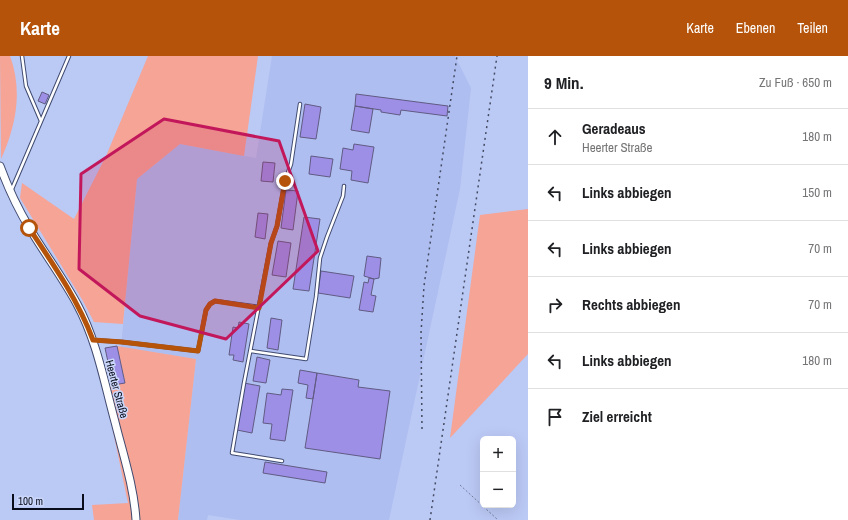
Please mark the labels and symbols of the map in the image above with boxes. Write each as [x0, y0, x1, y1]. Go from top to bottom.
route end [276, 172, 294, 190]
route start [20, 219, 38, 237]
street label: Heerter Straße [103, 358, 131, 420]
scale bar [12, 492, 84, 511]

